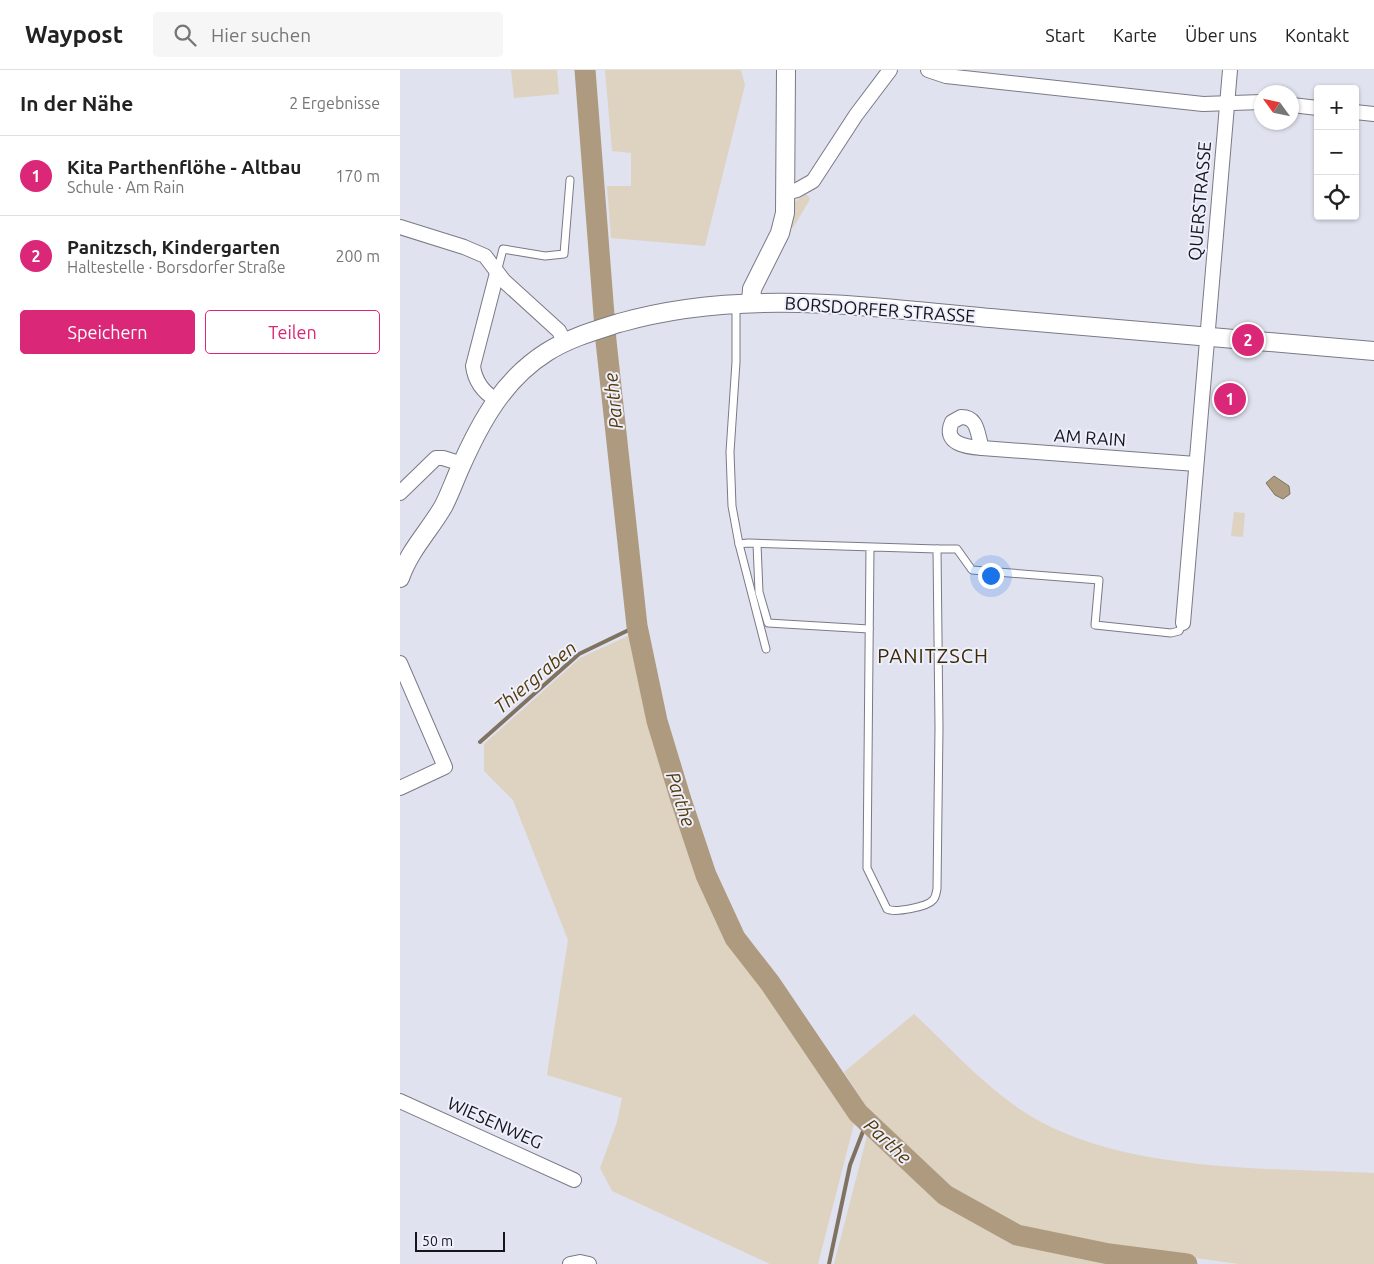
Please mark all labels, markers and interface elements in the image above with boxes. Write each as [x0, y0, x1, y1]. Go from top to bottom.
search box [153, 12, 503, 57]
text: Waypost [25, 21, 123, 48]
icon: search [171, 21, 199, 49]
text: Hier suchen [211, 24, 311, 46]
text: Start [1045, 25, 1085, 45]
text: Karte [1113, 25, 1157, 45]
text: Über uns [1185, 25, 1257, 45]
text: Kontakt [1285, 25, 1349, 45]
north arrow [1254, 85, 1299, 130]
map controls [1314, 85, 1359, 220]
button: + [1314, 85, 1359, 130]
text: In der Nähe [20, 91, 133, 115]
text: 2 Ergebnisse [289, 94, 380, 112]
button: − [1314, 130, 1359, 175]
street label: QUERSTRASSE [1184, 140, 1215, 261]
text: Kita Parthenflöhe - Altbau [67, 156, 301, 178]
text: 1 [31, 167, 41, 185]
text: 170 m [335, 167, 380, 185]
button: locate [1314, 175, 1359, 220]
text: Schule · Am Rain [67, 178, 184, 196]
text: Panitzsch, Kindergarten [67, 236, 280, 258]
text: 2 [31, 247, 41, 265]
text: 200 m [335, 247, 380, 265]
text: Haltestelle · Borsdorfer Straße [67, 258, 286, 276]
street label: BORSDORFER STRASSE [784, 292, 976, 326]
button: Speichern [20, 310, 195, 354]
button: Teilen [205, 310, 380, 354]
pin: 2 [1232, 321, 1264, 359]
water label: Parthe [599, 372, 627, 430]
pin: 1 [1214, 380, 1246, 418]
street label: AM RAIN [1053, 425, 1127, 450]
your location [978, 563, 1004, 589]
water label: Thiergraben [489, 636, 581, 718]
district label: PANITZSCH [877, 644, 989, 667]
water label: Parthe [662, 769, 700, 830]
street label: WIESENWEG [445, 1092, 546, 1152]
water label: Parthe [860, 1114, 916, 1168]
scale bar [415, 1229, 505, 1252]
text: 50 m [422, 1233, 453, 1249]

